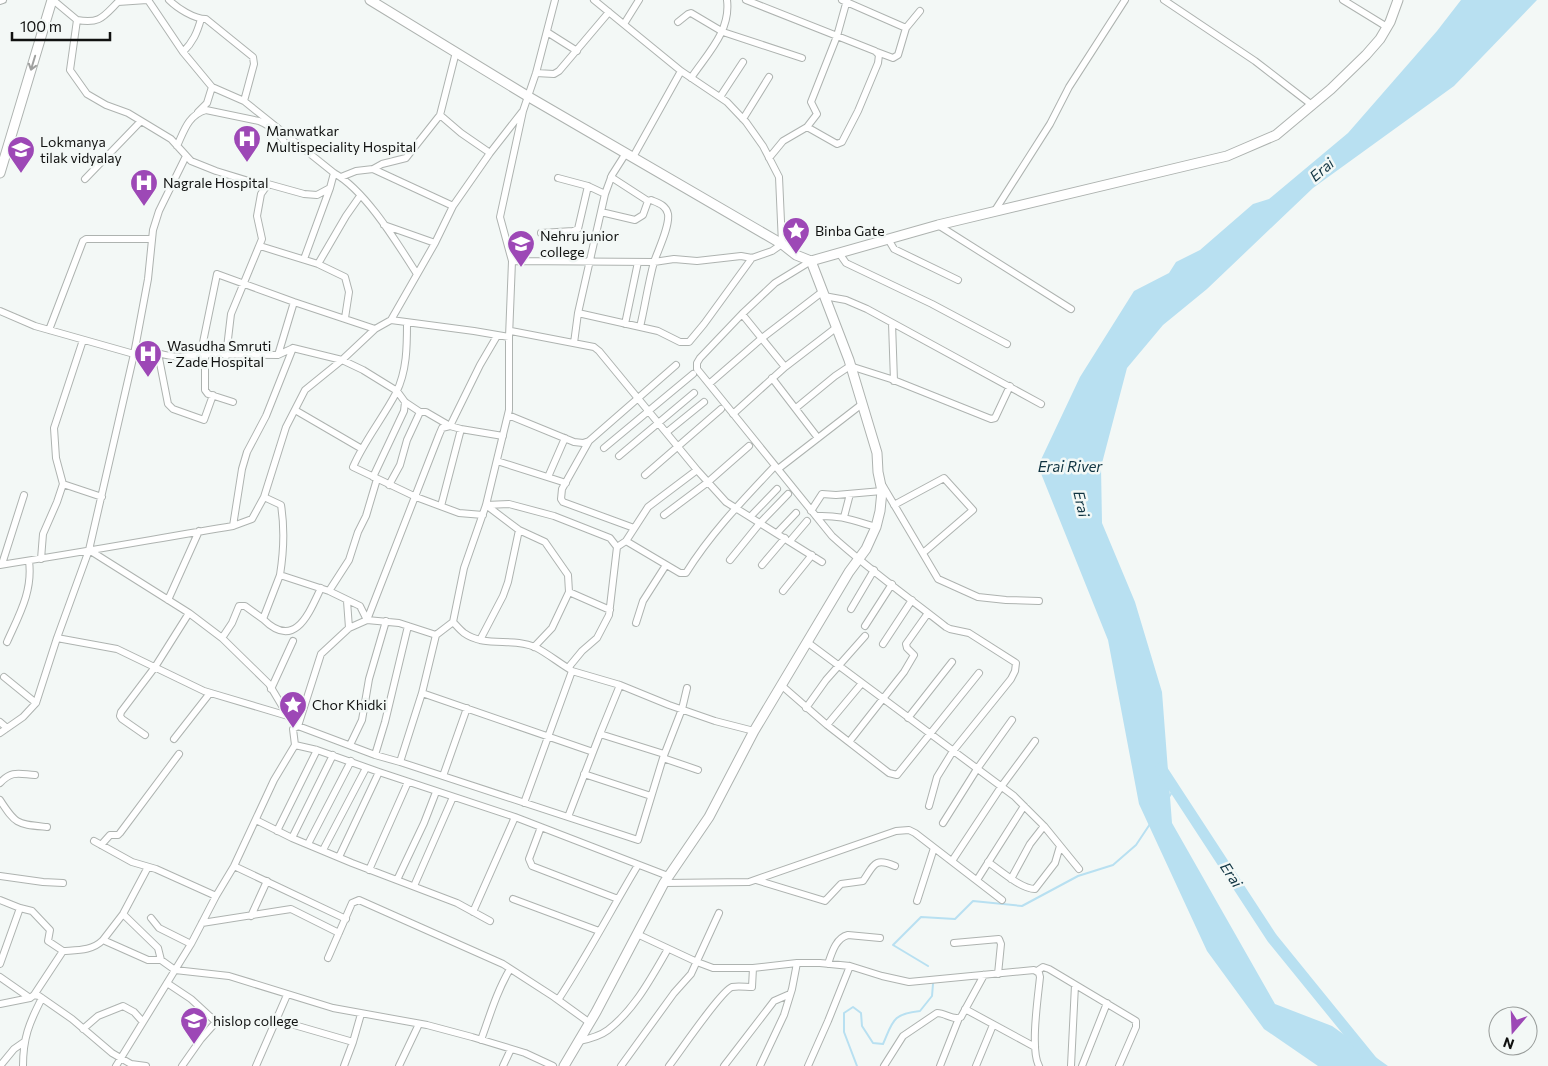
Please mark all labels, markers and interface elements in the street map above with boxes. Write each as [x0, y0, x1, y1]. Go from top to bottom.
scale bar [12, 10, 110, 42]
text: 100 m [20, 17, 62, 35]
one-way arrow [27, 55, 37, 71]
place label: Manwatkar Multispeciality Hospital [266, 122, 416, 155]
hospital icon: Manwatkar Multispeciality Hospital [232, 124, 262, 163]
place label: Lokmanya tilak vidyalay [40, 133, 122, 166]
school or university icon: Lokmanya tilak vidyalay [6, 135, 36, 174]
water label: Erai [1305, 153, 1338, 185]
hospital icon: Nagrale Hospital [129, 168, 159, 207]
place label: Nagrale Hospital [163, 174, 268, 191]
place icon: Binba Gate [781, 216, 811, 255]
place label: Binba Gate [815, 222, 885, 239]
place label: Nehru junior college [540, 227, 619, 260]
school or university icon: Nehru junior college [506, 229, 536, 268]
place label: Wasudha Smruti - Zade Hospital [167, 337, 271, 370]
hospital icon: Wasudha Smruti - Zade Hospital [133, 339, 163, 378]
water label: Erai River [1038, 457, 1103, 475]
water label: Erai [1070, 489, 1094, 520]
place icon: Chor Khidki [278, 690, 308, 729]
place label: Chor Khidki [312, 696, 387, 713]
water label: Erai [1217, 858, 1247, 891]
school or university icon: hislop college [179, 1006, 209, 1045]
north arrow [1488, 1006, 1538, 1056]
place label: hislop college [213, 1012, 299, 1029]
text: N [1501, 1034, 1516, 1054]

